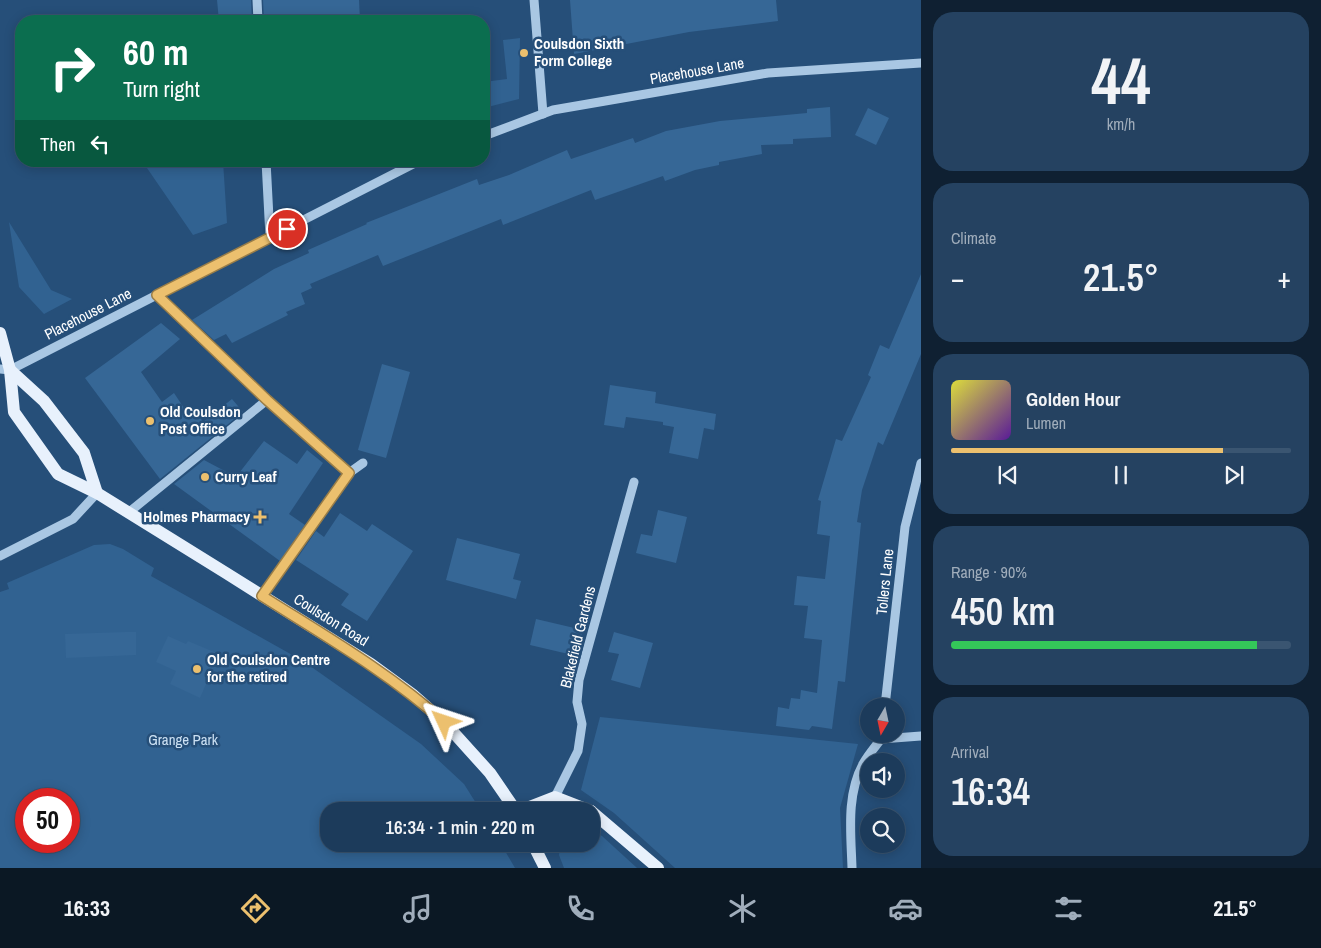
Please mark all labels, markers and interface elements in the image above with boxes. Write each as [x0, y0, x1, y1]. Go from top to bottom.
text: 60 m [123, 29, 188, 76]
place label: Coulsdon Sixth Form College [534, 33, 624, 71]
icon: right [40, 35, 105, 100]
text: 44 [1091, 37, 1151, 124]
marker: Coulsdon Sixth Form College [518, 47, 530, 59]
street label: Placehouse Lane [648, 52, 746, 89]
text: Turn right [123, 74, 200, 104]
text: km/h [1107, 113, 1135, 135]
icon: left [86, 130, 114, 158]
text: Then [40, 131, 76, 157]
pin [266, 208, 308, 250]
icon: arrive [273, 215, 301, 243]
text: Climate [951, 227, 996, 249]
text: 21.5° [1083, 252, 1159, 303]
text: − [951, 259, 964, 297]
text: + [1278, 259, 1291, 297]
street label: Placehouse Lane [41, 283, 135, 344]
text: Golden Hour [1026, 386, 1120, 412]
place label: Old Coulsdon Post Office [160, 401, 241, 439]
text: Lumen [1026, 412, 1066, 434]
marker: Old Coulsdon Post Office [144, 415, 156, 427]
icon: previous [994, 461, 1022, 489]
icon: pause [1107, 461, 1135, 489]
icon: next [1220, 461, 1248, 489]
place label: Curry Leaf [215, 466, 277, 487]
marker: Curry Leaf [199, 471, 211, 483]
place label: Holmes Pharmacy [143, 506, 250, 527]
marker: Holmes Pharmacy [254, 511, 266, 523]
street label: Tollers Lane [871, 548, 898, 616]
text: Range · 90% [951, 561, 1027, 583]
street label: Blakefield Gardens [555, 584, 600, 690]
text: 450 km [951, 586, 1055, 637]
street label: Coulsdon Road [290, 588, 373, 651]
place label: Old Coulsdon Centre for the retired [207, 649, 330, 687]
marker: Old Coulsdon Centre for the retired [191, 663, 203, 675]
position arrow [417, 695, 469, 747]
north arrow [860, 698, 905, 742]
map controls [860, 698, 905, 853]
park label: Grange Park [148, 729, 219, 750]
text: Arrival [951, 741, 989, 763]
button: sound [860, 753, 905, 798]
text: 16:34 [951, 766, 1030, 817]
speed limit sign: 50 [15, 788, 80, 853]
button: search [860, 808, 905, 853]
text: 16:34 · 1 min · 220 m [385, 814, 535, 840]
icon: directions [238, 891, 273, 926]
icon: music [400, 891, 435, 926]
icon: phone [563, 891, 598, 926]
icon: climate [725, 891, 760, 926]
icon: car [888, 891, 923, 926]
icon: filters [1051, 891, 1086, 926]
text: 16:33 [64, 893, 110, 923]
text: 21.5° [1213, 893, 1257, 923]

